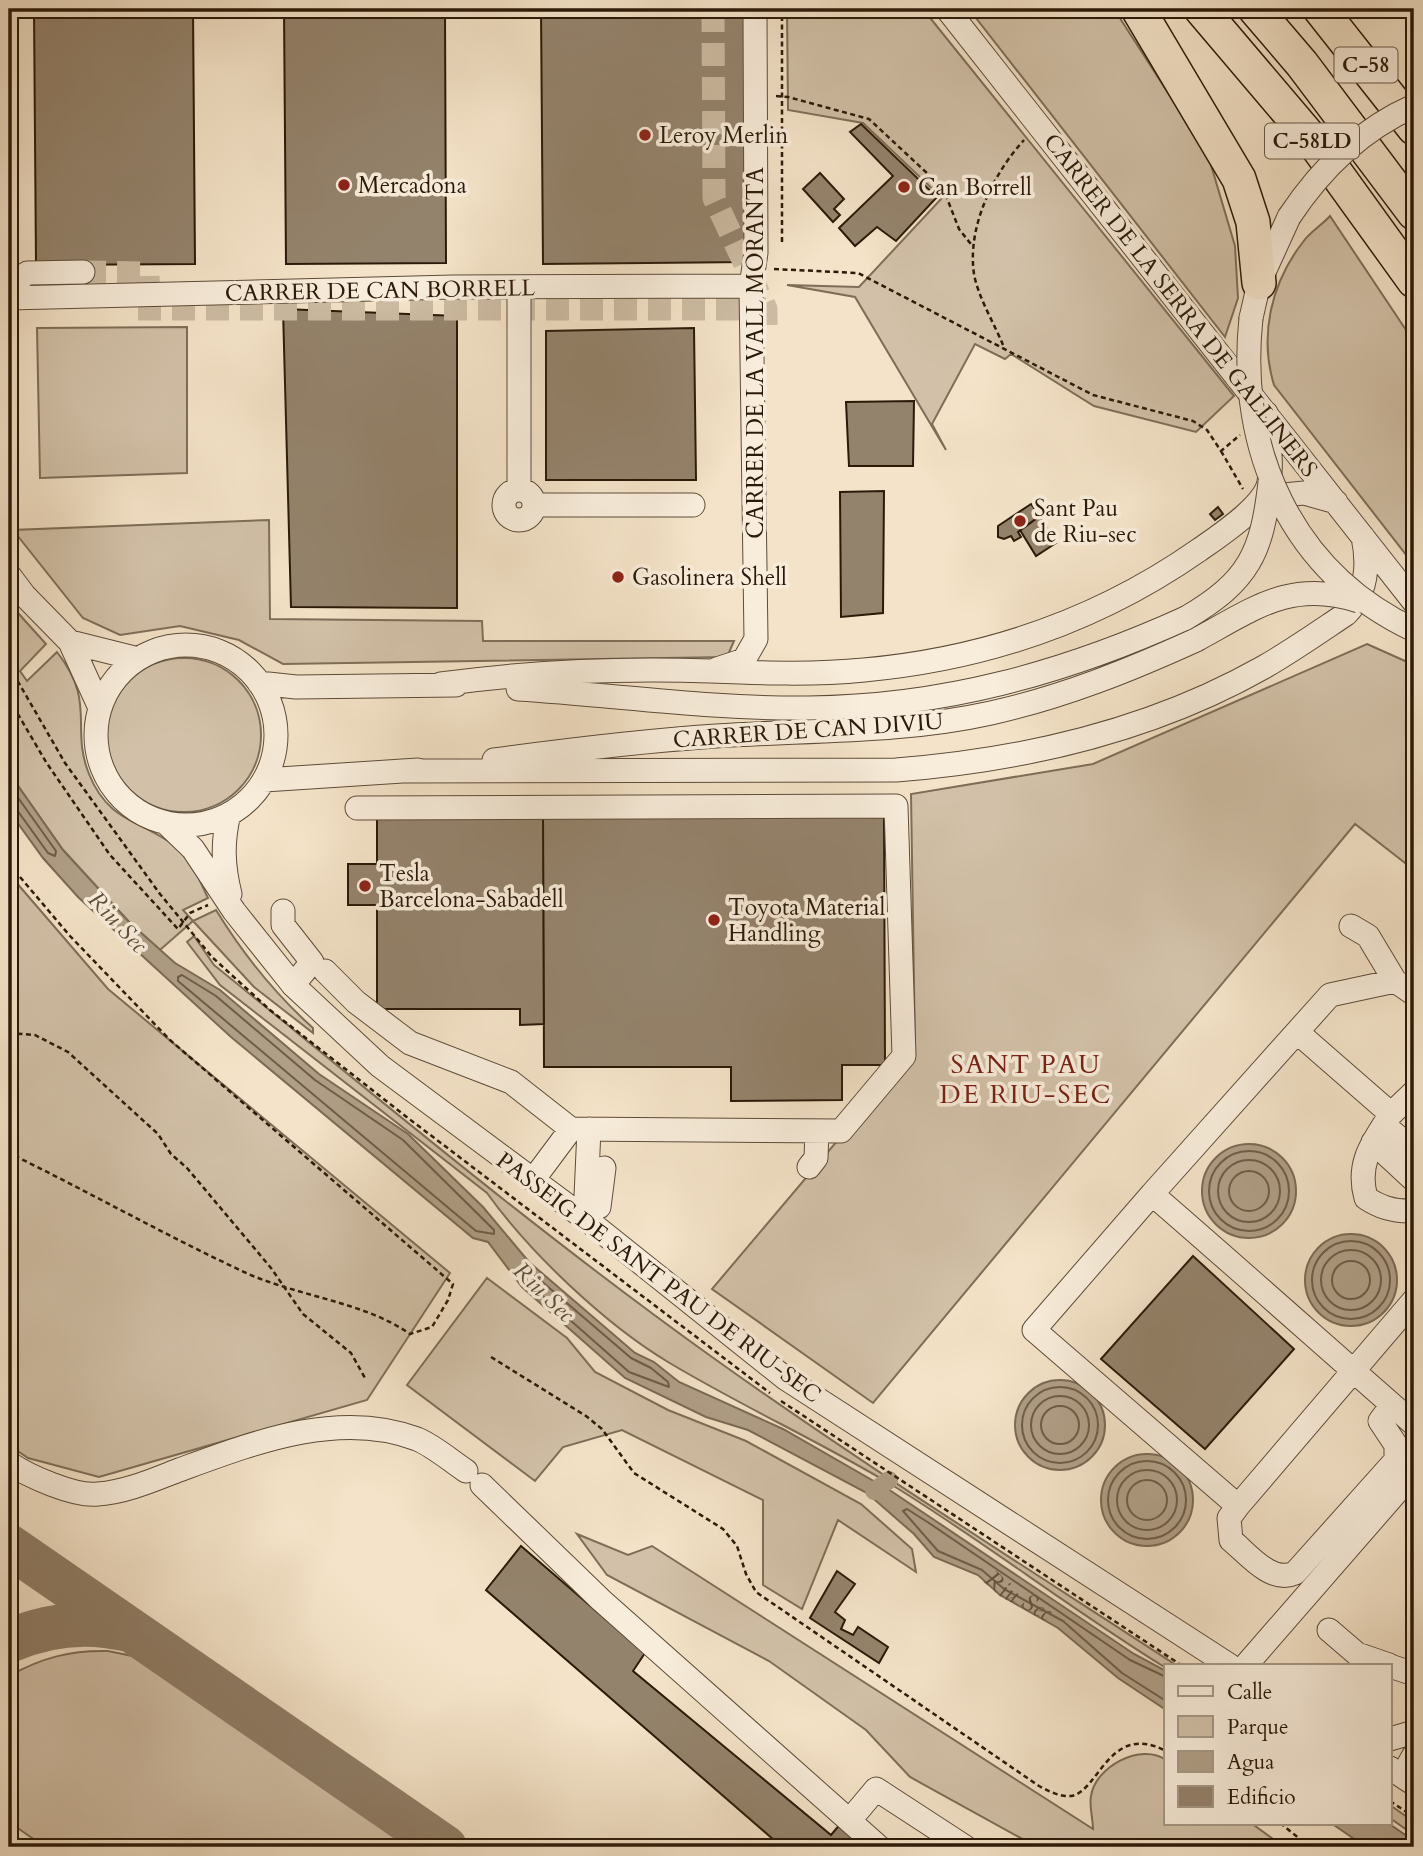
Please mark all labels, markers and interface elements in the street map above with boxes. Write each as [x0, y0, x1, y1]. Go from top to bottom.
road number: C-58 [1334, 48, 1398, 82]
place label: Leroy Merlin [659, 120, 788, 151]
road number: C-58LD [1265, 124, 1359, 158]
marker: Leroy Merlin [637, 127, 653, 143]
street label: CARRER DE LA SERRA DE GALLINERS [1037, 127, 1325, 484]
street label: CARRER DE LA VALL MORANTA [740, 167, 771, 539]
place label: Mercadona [358, 170, 467, 201]
place label: Can Borrell [918, 172, 1032, 203]
marker: Mercadona [336, 177, 352, 193]
marker: Can Borrell [896, 179, 912, 195]
street label: CARRER DE CAN BORRELL [225, 272, 536, 309]
place label: Sant Pau de Riu-sec [1034, 493, 1137, 550]
marker: Sant Pau de Riu-sec [1012, 513, 1028, 529]
place label: Gasolinera Shell [632, 562, 787, 593]
marker: Gasolinera Shell [610, 569, 626, 585]
street label: CARRER DE CAN DIVIU [672, 706, 945, 755]
place label: Tesla Barcelona-Sabadell [379, 858, 564, 915]
marker: Tesla Barcelona-Sabadell [357, 878, 373, 894]
water label: Riu Sec [80, 884, 155, 961]
place label: Toyota Material Handling [728, 892, 885, 949]
marker: Toyota Material Handling [706, 912, 722, 928]
district label: SANT PAU DE RIU-SEC [940, 1047, 1112, 1112]
street label: PASSEIG DE SANT PAU DE RIU-SEC [490, 1145, 827, 1410]
water label: Riu Sec [506, 1255, 582, 1330]
water label: Riu Sec [977, 1563, 1058, 1629]
legend [1164, 1664, 1392, 1825]
text: Calle [1227, 1678, 1272, 1707]
text: Parque [1227, 1713, 1288, 1742]
text: Agua [1227, 1748, 1274, 1777]
text: Edificio [1227, 1783, 1296, 1812]

